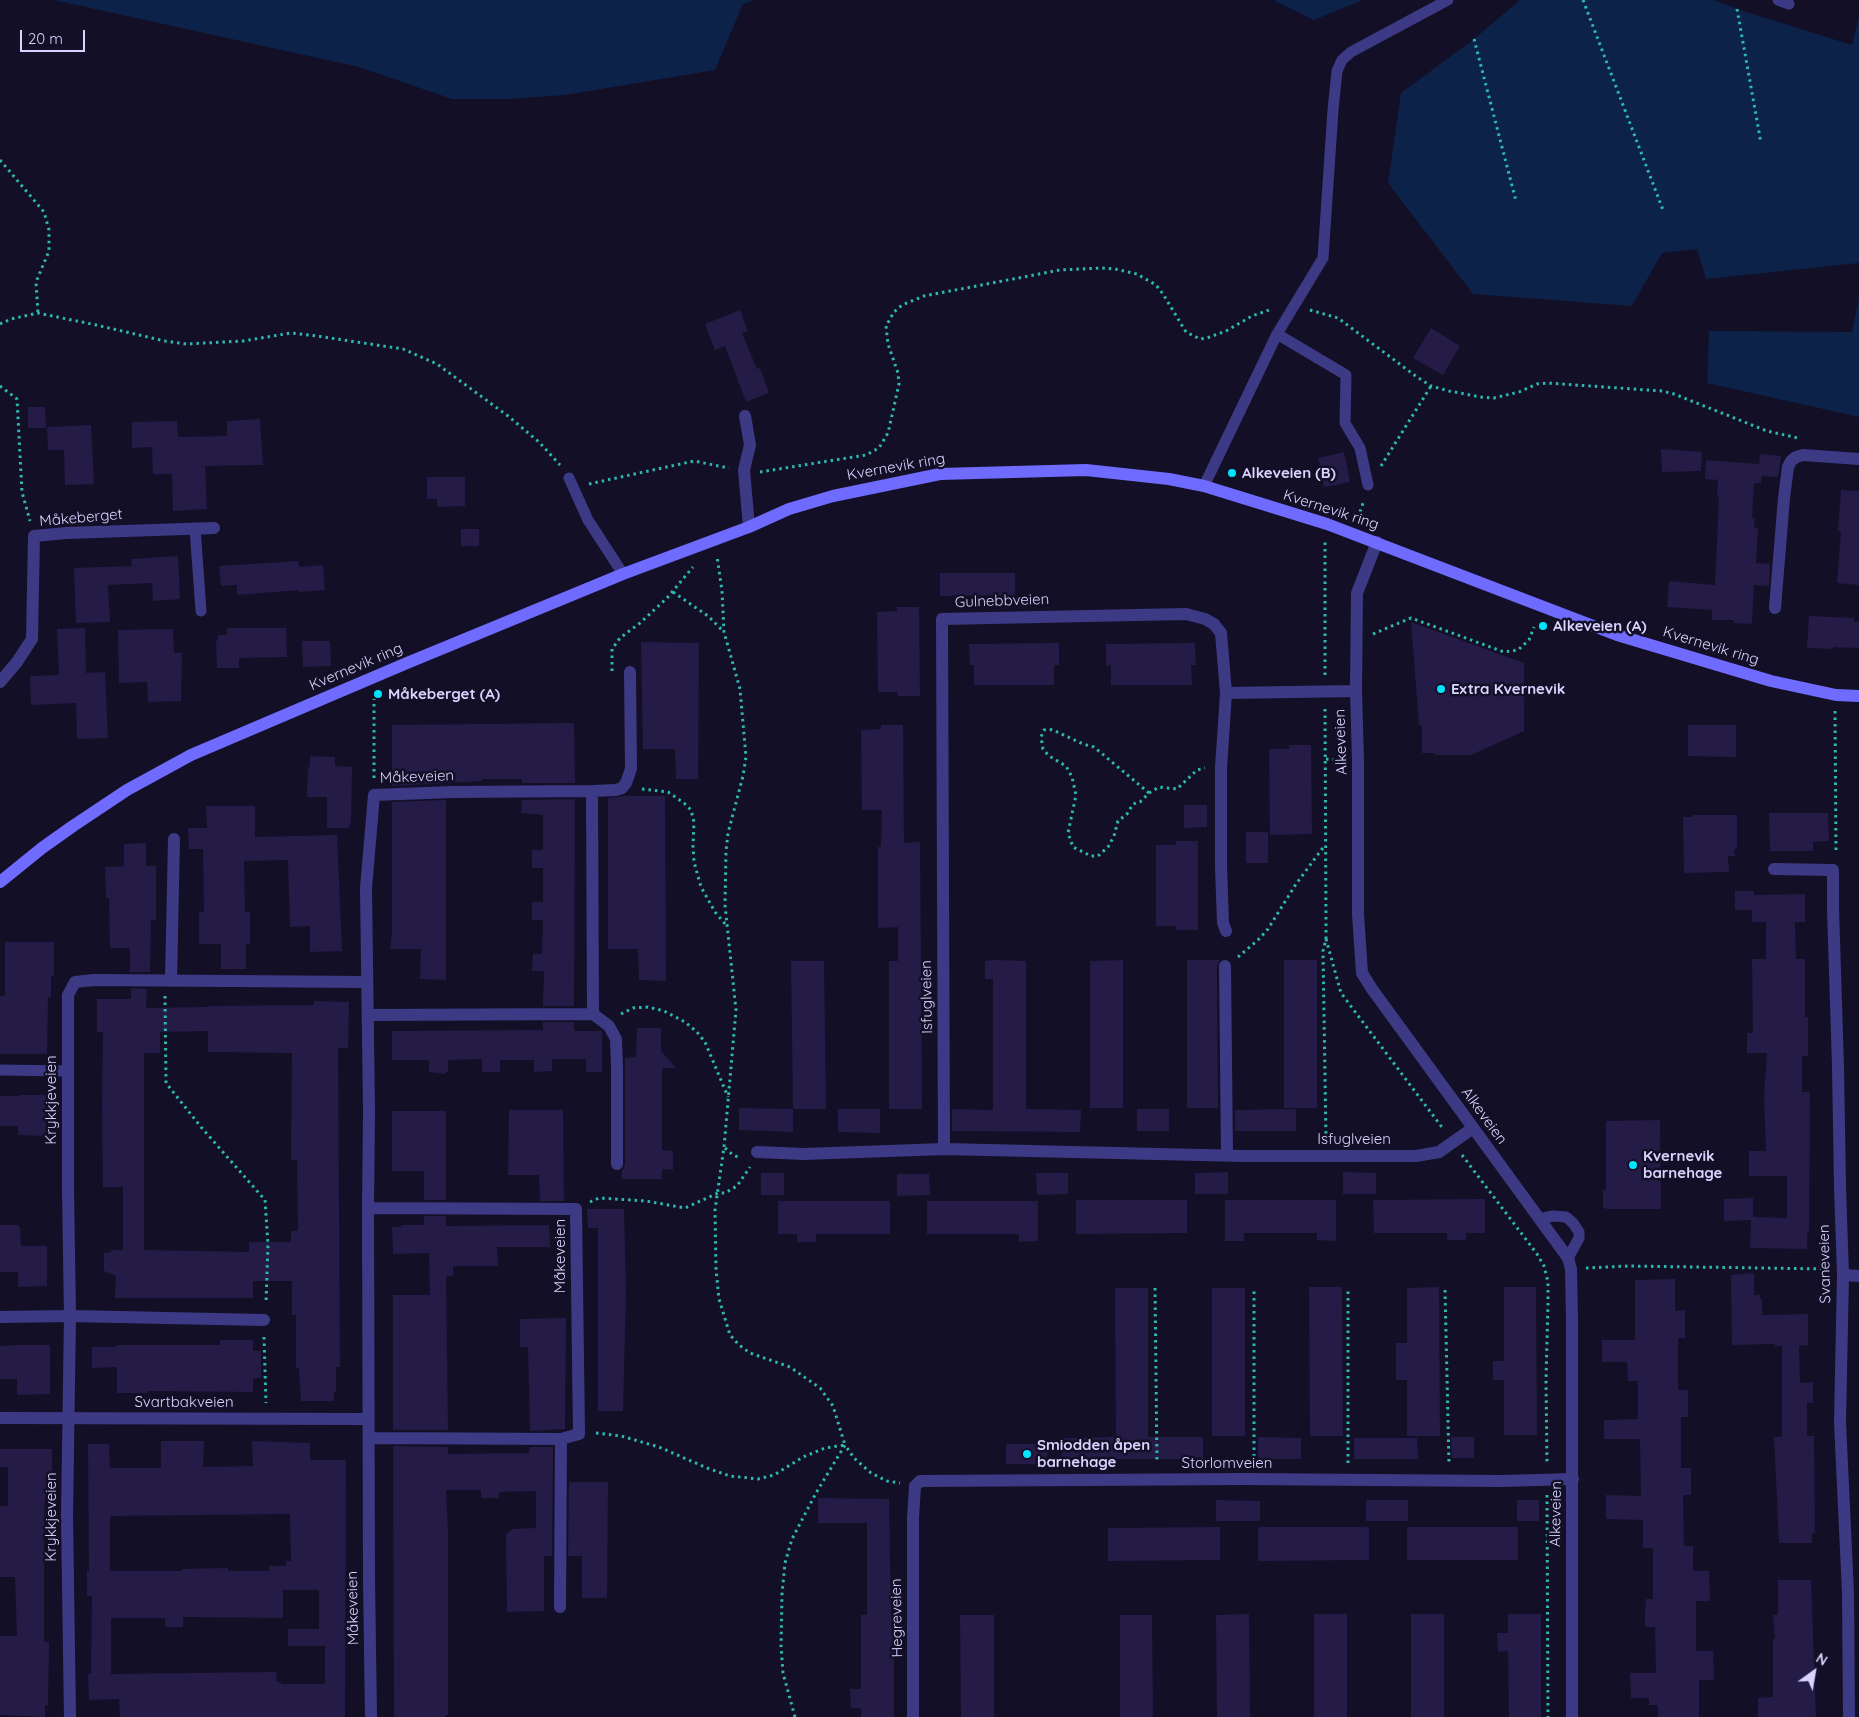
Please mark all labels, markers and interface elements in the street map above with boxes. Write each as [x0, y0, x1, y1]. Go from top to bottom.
scale bar [22, 20, 88, 52]
text: 20 m [28, 29, 63, 48]
street label: Kvernevik ring [845, 449, 947, 485]
place label: Alkeveien (B) [1242, 464, 1336, 482]
marker: Alkeveien (B) [1226, 467, 1238, 479]
street label: Kvernevik ring [1281, 486, 1381, 534]
street label: Måkeberget [39, 505, 123, 531]
street label: Gulnebbveien [955, 590, 1049, 612]
place label: Alkeveien (A) [1553, 617, 1647, 635]
marker: Alkeveien (A) [1537, 620, 1549, 632]
street label: Kvernevik ring [1661, 623, 1761, 669]
street label: Kvernevik ring [307, 639, 405, 695]
place label: Extra Kvernevik [1451, 680, 1565, 698]
marker: Extra Kvernevik [1435, 683, 1447, 695]
place label: Måkeberget (A) [388, 685, 500, 703]
marker: Måkeberget (A) [372, 688, 384, 700]
street label: Alkeveien [1331, 709, 1351, 775]
street label: Måkeveien [380, 767, 454, 787]
street label: Isfuglveien [917, 960, 937, 1034]
street label: Krykkjeveien [42, 1055, 60, 1145]
street label: Alkeveien [1457, 1084, 1511, 1148]
street label: Isfuglveien [1317, 1130, 1391, 1148]
place label: Kvernevik barnehage [1643, 1147, 1722, 1182]
marker: Kvernevik barnehage [1627, 1159, 1639, 1171]
street label: Måkeveien [551, 1219, 569, 1293]
street label: Svaneveien [1815, 1224, 1835, 1304]
street label: Svartbakveien [134, 1393, 234, 1411]
place label: Smiodden åpen barnehage [1037, 1436, 1150, 1471]
marker: Smiodden åpen barnehage [1021, 1448, 1033, 1460]
street label: Storlomveien [1182, 1454, 1272, 1472]
street label: Krykkjeveien [42, 1472, 60, 1562]
street label: Alkeveien [1546, 1481, 1566, 1547]
street label: Måkeveien [343, 1571, 363, 1645]
street label: Hegreveien [887, 1578, 907, 1658]
north arrow [1789, 1647, 1839, 1697]
text: N [1813, 1649, 1831, 1670]

